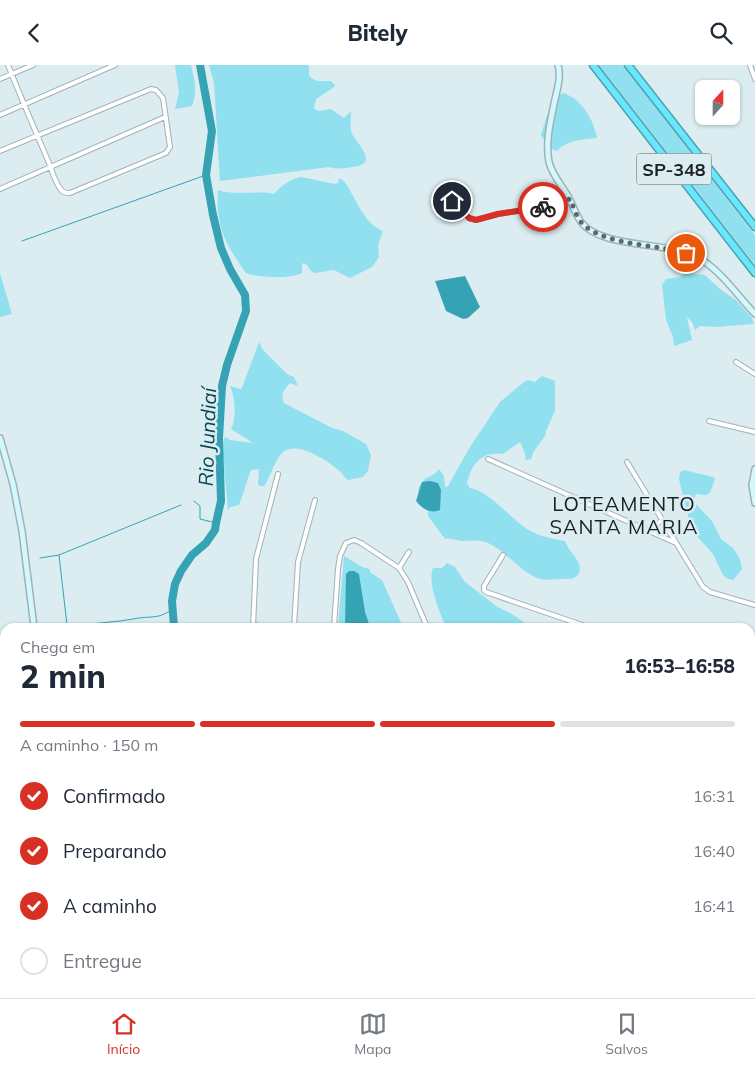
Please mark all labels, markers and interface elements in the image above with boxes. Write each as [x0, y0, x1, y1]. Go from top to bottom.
icon: back [20, 19, 48, 47]
text: Bitely [347, 19, 408, 47]
icon: search [707, 19, 735, 47]
north arrow [695, 80, 740, 125]
map controls [695, 80, 740, 125]
road number: SP-348 [636, 153, 712, 185]
pin [431, 180, 473, 222]
courier [518, 182, 568, 232]
icon: home [438, 187, 466, 215]
icon: bike [529, 193, 557, 221]
pin [665, 232, 707, 274]
icon: bag [672, 239, 700, 267]
water label: Rio Jundiaí [193, 384, 221, 487]
district label: LOTEAMENTO SANTA MARIA [549, 491, 699, 539]
text: Chega em [20, 637, 95, 657]
text: 16:53–16:58 [624, 654, 735, 678]
text: 2 min [20, 656, 106, 696]
text: A caminho · 150 m [20, 735, 158, 755]
icon: check [20, 782, 48, 810]
text: Confirmado [63, 784, 165, 808]
text: 16:31 [693, 786, 735, 806]
icon: check [20, 837, 48, 865]
text: Preparando [63, 839, 167, 863]
text: 16:40 [693, 841, 735, 861]
icon: check [20, 892, 48, 920]
text: A caminho [63, 894, 157, 918]
text: 16:41 [693, 896, 735, 916]
text: Entregue [63, 949, 142, 973]
tab: Início [107, 1010, 140, 1058]
tab: Mapa [354, 1010, 391, 1058]
tab: Salvos [605, 1010, 648, 1058]

